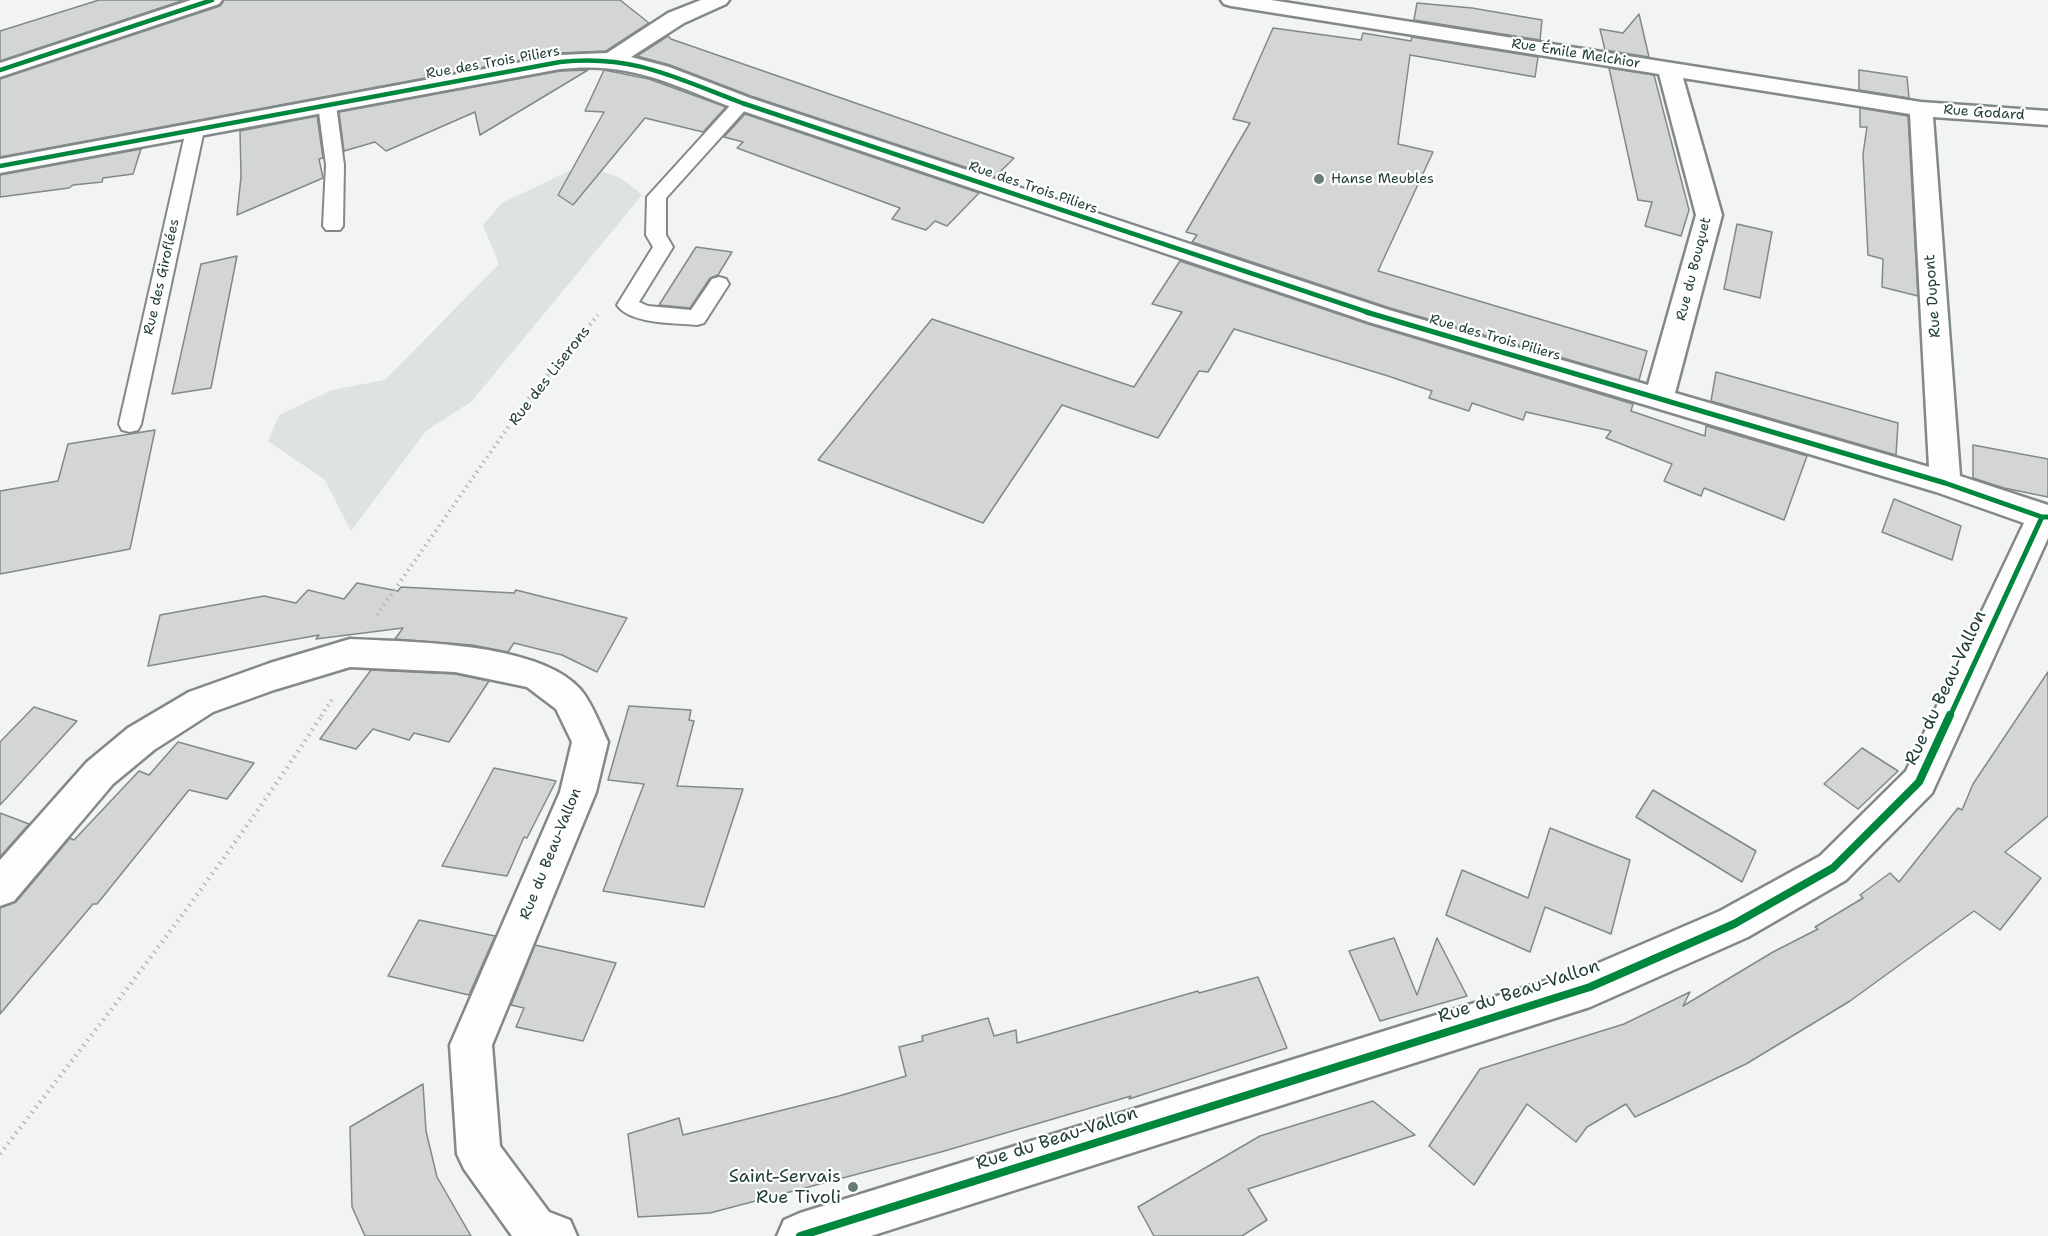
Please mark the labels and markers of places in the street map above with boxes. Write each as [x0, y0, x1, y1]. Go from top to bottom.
place label: Hanse Meubles [1331, 171, 1434, 187]
marker: Hanse Meubles [1312, 172, 1326, 186]
place label: Saint-Servais Rue Tivoli [729, 1166, 841, 1208]
marker: Saint-Servais Rue Tivoli [846, 1180, 860, 1194]

